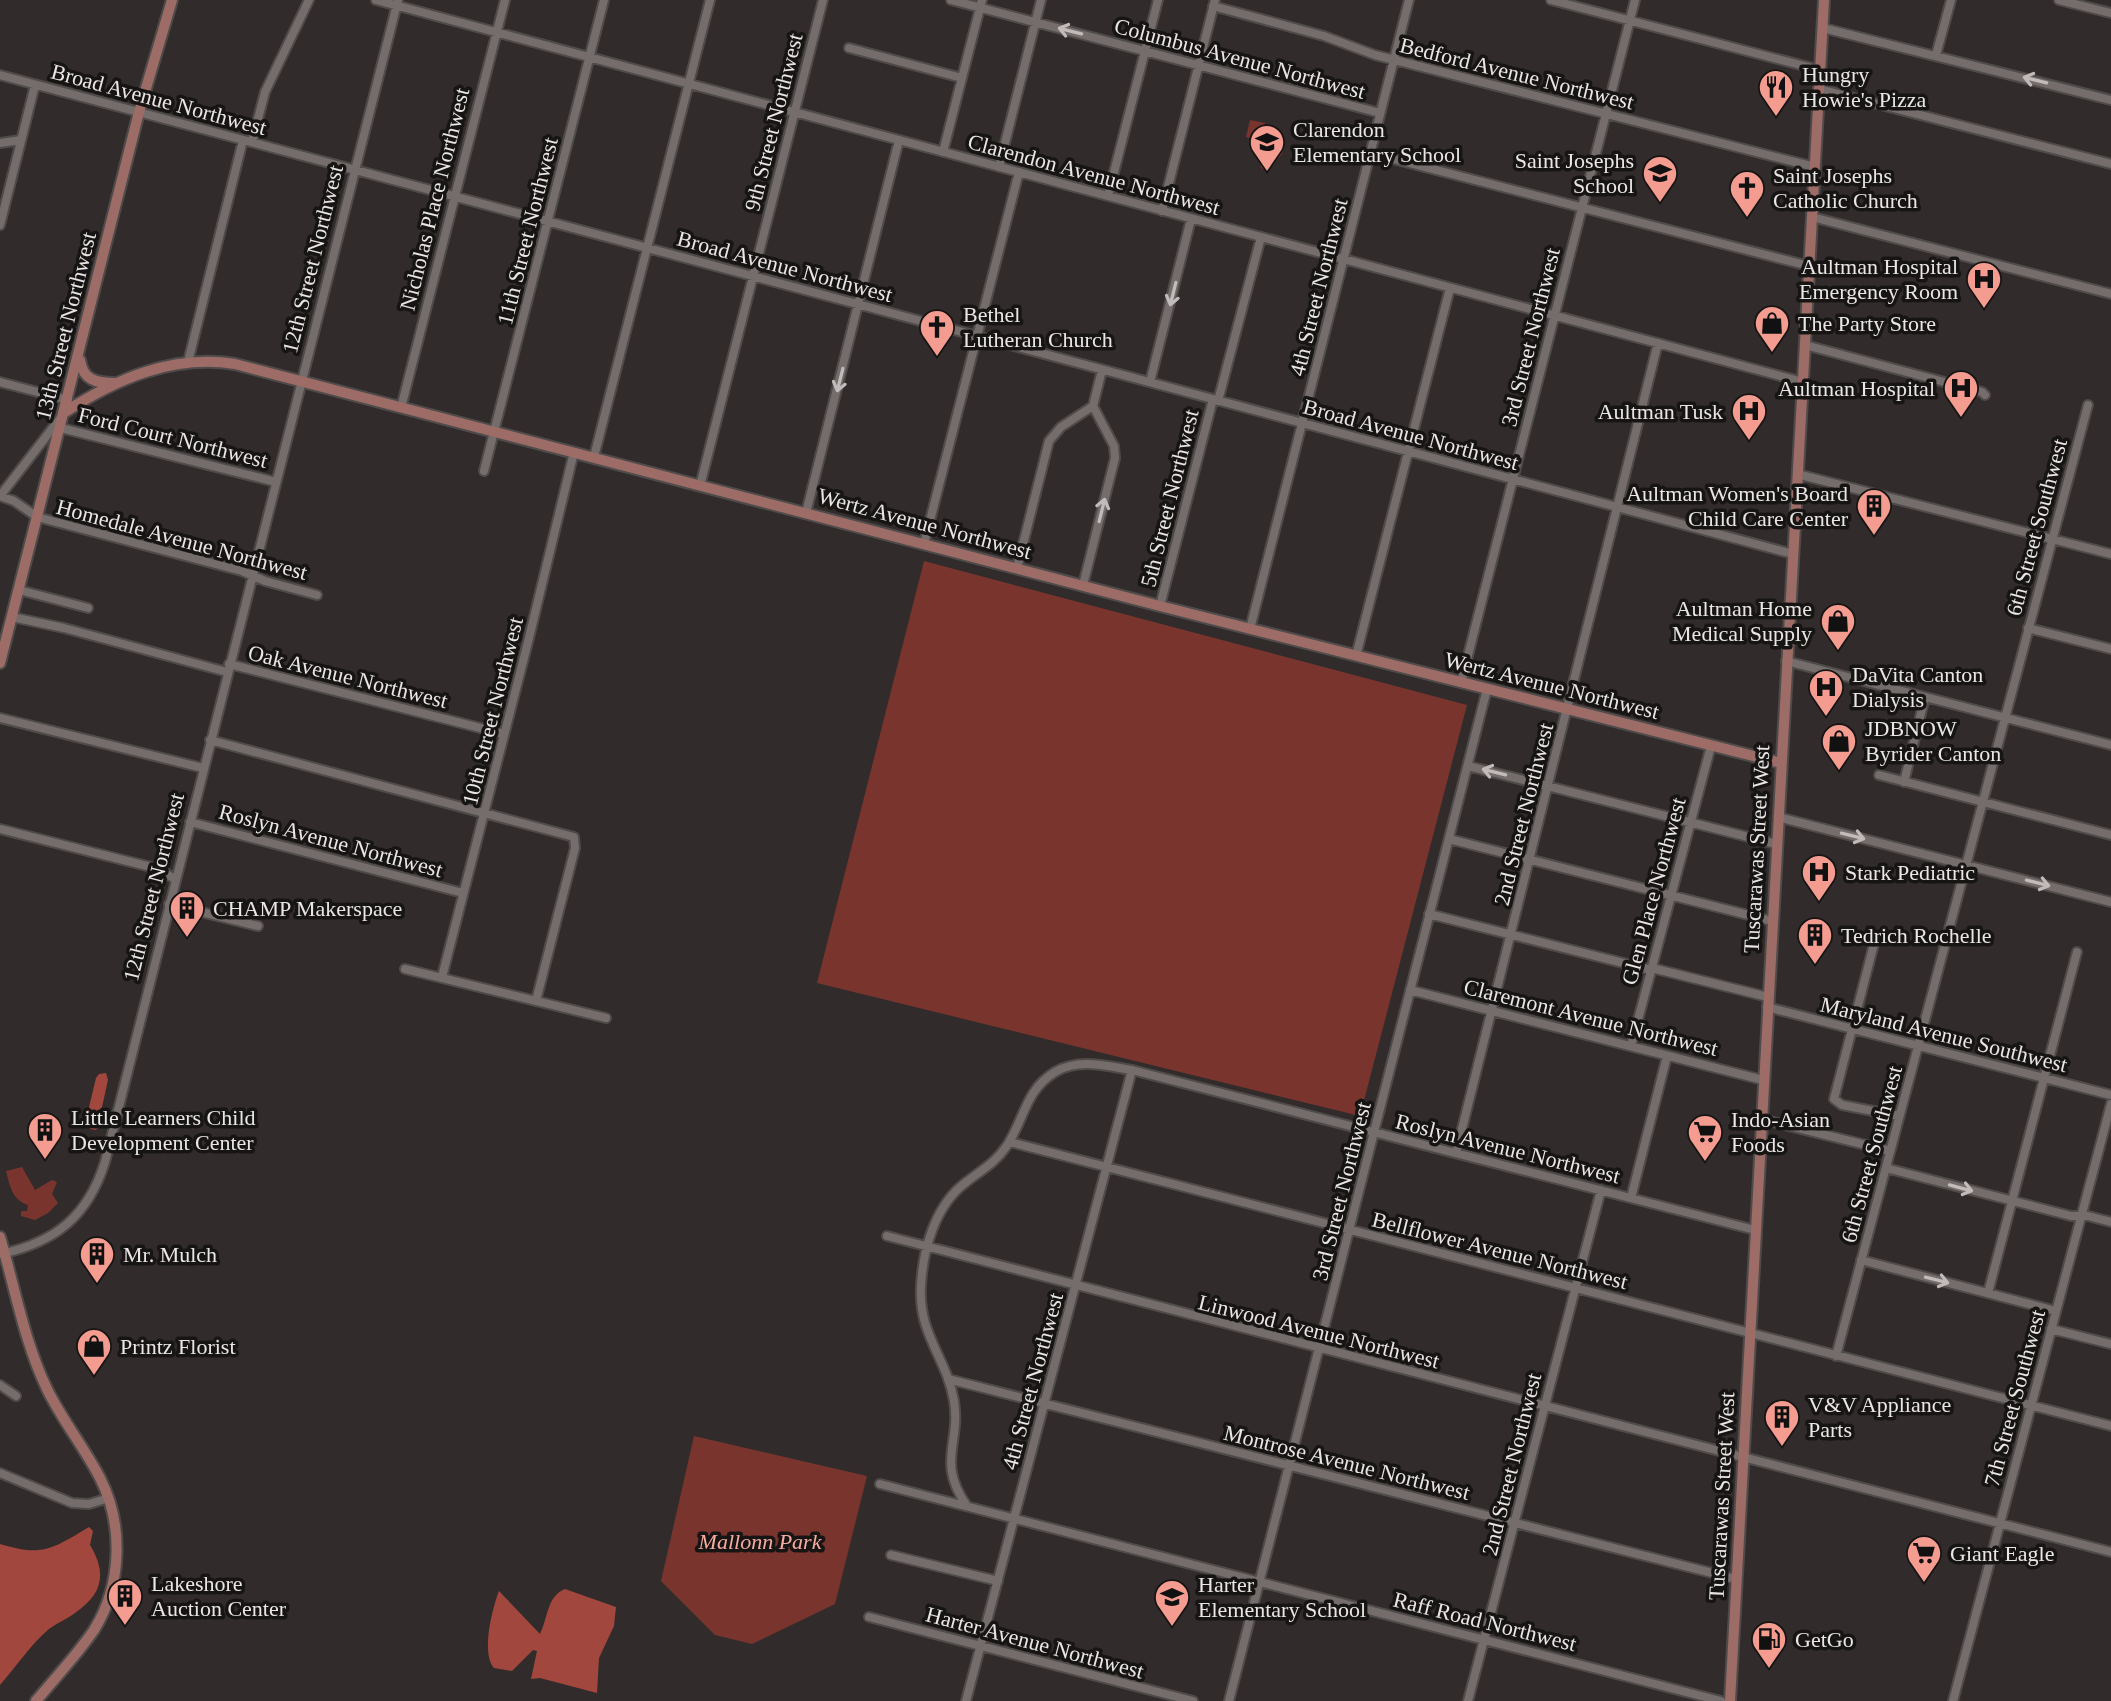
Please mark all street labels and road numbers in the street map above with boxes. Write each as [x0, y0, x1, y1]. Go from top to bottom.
street label: Columbus Avenue Northwest [1112, 13, 1368, 104]
street label: 9th Street Northwest [739, 31, 808, 213]
street label: Bedford Avenue Northwest [1397, 32, 1636, 115]
street label: Broad Avenue Northwest [48, 59, 269, 140]
street label: Nicholas Place Northwest [395, 85, 474, 313]
street label: Clarendon Avenue Northwest [965, 129, 1223, 220]
street label: 11th Street Northwest [492, 135, 563, 327]
street label: 12th Street Northwest [277, 162, 348, 356]
street label: 4th Street Northwest [1284, 196, 1353, 378]
street label: Broad Avenue Northwest [674, 226, 895, 307]
street label: 13th Street Northwest [30, 229, 101, 423]
street label: 3rd Street Northwest [1496, 245, 1565, 429]
street label: Broad Avenue Northwest [1300, 394, 1521, 475]
street label: Ford Court Northwest [76, 402, 270, 473]
street label: 5th Street Northwest [1135, 407, 1204, 589]
street label: 6th Street Southwest [2001, 436, 2072, 618]
street label: Wertz Avenue Northwest [815, 483, 1034, 564]
street label: Homedale Avenue Northwest [54, 494, 310, 585]
street label: 10th Street Northwest [457, 614, 528, 808]
street label: Oak Avenue Northwest [245, 640, 450, 713]
street label: Wertz Avenue Northwest [1442, 647, 1662, 724]
street label: 2nd Street Northwest [1489, 720, 1558, 908]
street label: Tuscarawas Street West [1739, 744, 1774, 954]
street label: 12th Street Northwest [118, 790, 189, 984]
street label: Glen Place Northwest [1616, 795, 1691, 988]
street label: Roslyn Avenue Northwest [216, 799, 445, 882]
street label: Claremont Avenue Northwest [1461, 974, 1721, 1061]
street label: Maryland Avenue Southwest [1818, 992, 2070, 1077]
street label: 6th Street Southwest [1836, 1063, 1907, 1245]
street label: 3rd Street Northwest [1307, 1099, 1376, 1283]
street label: Roslyn Avenue Northwest [1393, 1108, 1623, 1189]
street label: Bellflower Avenue Northwest [1370, 1207, 1630, 1294]
street label: Linwood Avenue Northwest [1196, 1289, 1442, 1374]
street label: 4th Street Northwest [997, 1290, 1068, 1472]
street label: 7th Street Southwest [1979, 1307, 2050, 1489]
street label: 2nd Street Northwest [1477, 1370, 1546, 1558]
street label: Tuscarawas Street West [1704, 1391, 1739, 1601]
street label: Montrose Avenue Northwest [1221, 1420, 1472, 1505]
street label: Raff Road Northwest [1391, 1587, 1579, 1656]
street label: Harter Avenue Northwest [923, 1601, 1146, 1684]

